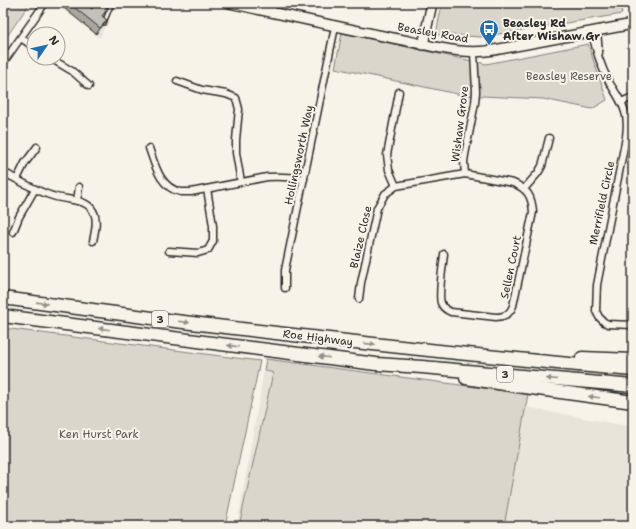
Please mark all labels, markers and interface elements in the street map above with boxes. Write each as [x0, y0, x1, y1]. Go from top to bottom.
place label: Beasley Rd After Wishaw Gr [503, 16, 600, 44]
bus stop icon: Beasley Rd After Wishaw Gr [478, 18, 500, 46]
street label: Beasley Road [396, 19, 470, 47]
north arrow [26, 26, 66, 66]
text: N [45, 33, 63, 49]
park label: Beasley Reserve [526, 69, 612, 84]
street label: Wishaw Grove [448, 85, 472, 163]
street label: Hollingsworth Way [281, 104, 317, 206]
street label: Merrifield Circle [586, 160, 618, 246]
street label: Blaize Close [347, 204, 375, 270]
street label: Sellen Court [497, 234, 525, 300]
one-way arrow [36, 300, 48, 306]
road number: 3 [152, 311, 168, 327]
one-way arrow [178, 319, 190, 325]
one-way arrow [98, 326, 110, 332]
street label: Roe Highway [282, 326, 354, 350]
one-way arrow [364, 341, 376, 347]
one-way arrow [227, 343, 239, 349]
one-way arrow [318, 354, 330, 360]
road number: 3 [497, 366, 513, 382]
one-way arrow [546, 375, 558, 382]
one-way arrow [588, 394, 600, 400]
park label: Ken Hurst Park [59, 427, 139, 442]

